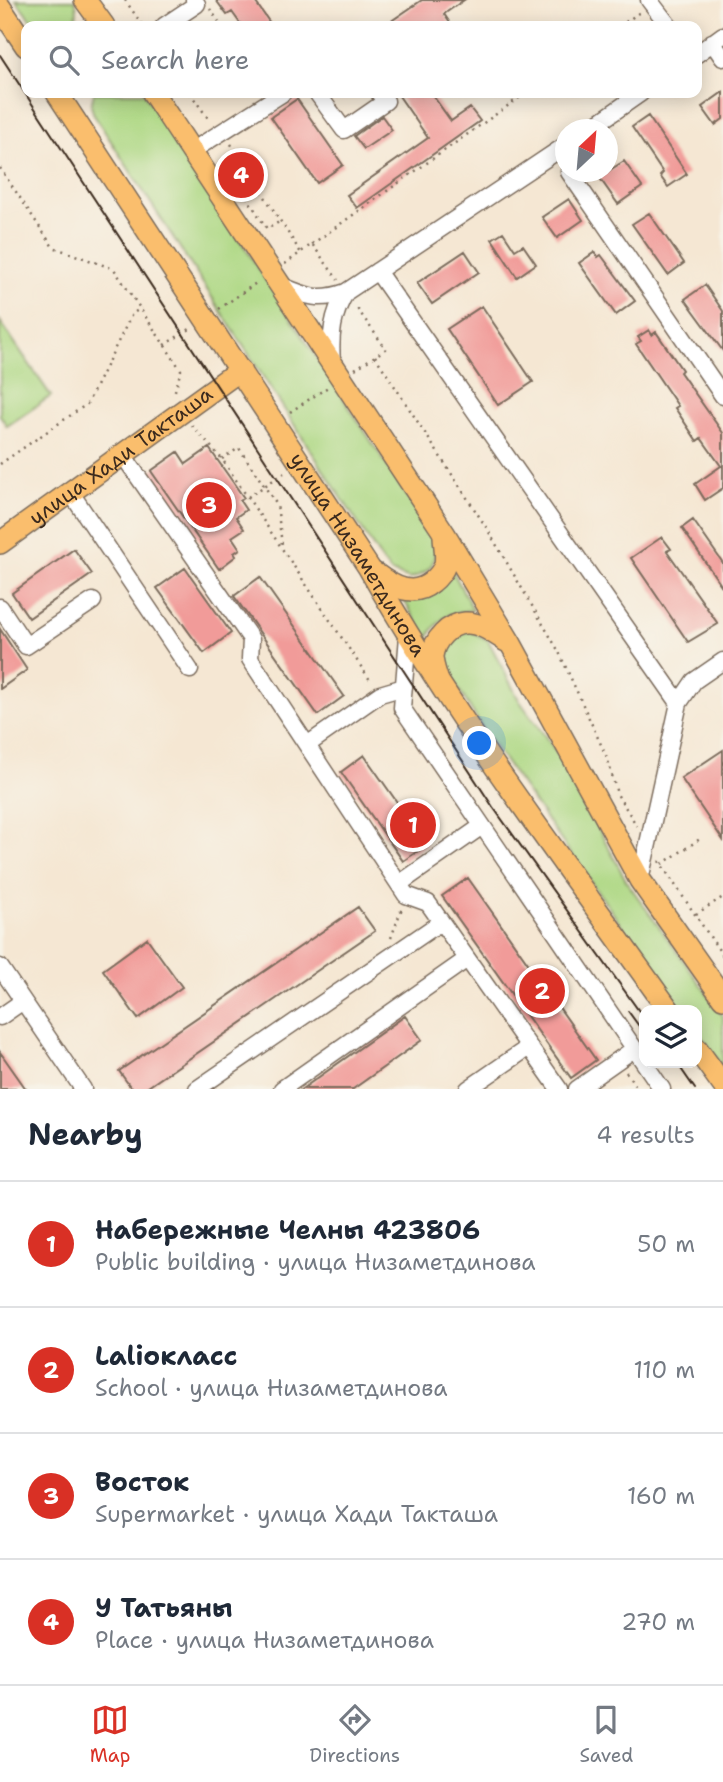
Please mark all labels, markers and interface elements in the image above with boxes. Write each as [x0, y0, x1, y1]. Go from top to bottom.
search box [21, 21, 702, 98]
icon: search [45, 41, 83, 79]
text: Search here [101, 42, 250, 77]
north arrow [555, 119, 618, 182]
pin: 4 [218, 149, 264, 201]
street label: улица Хади Такташа [23, 380, 218, 532]
street label: улица Низаметдинова [283, 447, 433, 662]
pin: 3 [186, 479, 232, 531]
your location [462, 726, 496, 760]
pin: 1 [390, 799, 436, 851]
pin: 2 [519, 965, 565, 1017]
map controls [639, 1005, 702, 1068]
button: layers [639, 1005, 702, 1068]
text: Nearby [28, 1114, 143, 1155]
text: 4 results [596, 1120, 695, 1150]
text: Набережные Челны 423806 [95, 1212, 480, 1247]
text: 1 [46, 1229, 56, 1259]
text: 50 m [637, 1229, 695, 1259]
text: Public building · улица Низаметдинова [95, 1247, 536, 1277]
text: Lalioкласс [95, 1338, 237, 1373]
text: 2 [43, 1355, 59, 1385]
text: 110 m [633, 1355, 695, 1385]
text: School · улица Низаметдинова [95, 1373, 448, 1403]
text: Восток [95, 1464, 189, 1499]
text: 3 [43, 1481, 59, 1511]
text: 160 m [627, 1481, 695, 1511]
text: Supermarket · улица Хади Такташа [95, 1499, 498, 1529]
text: У Татьяны [95, 1590, 233, 1625]
text: 4 [43, 1607, 59, 1637]
text: 270 m [621, 1607, 695, 1637]
text: Place · улица Низаметдинова [95, 1625, 434, 1655]
tab: Map [90, 1701, 130, 1768]
tab: Directions [310, 1701, 400, 1768]
tab: Saved [579, 1701, 633, 1768]

